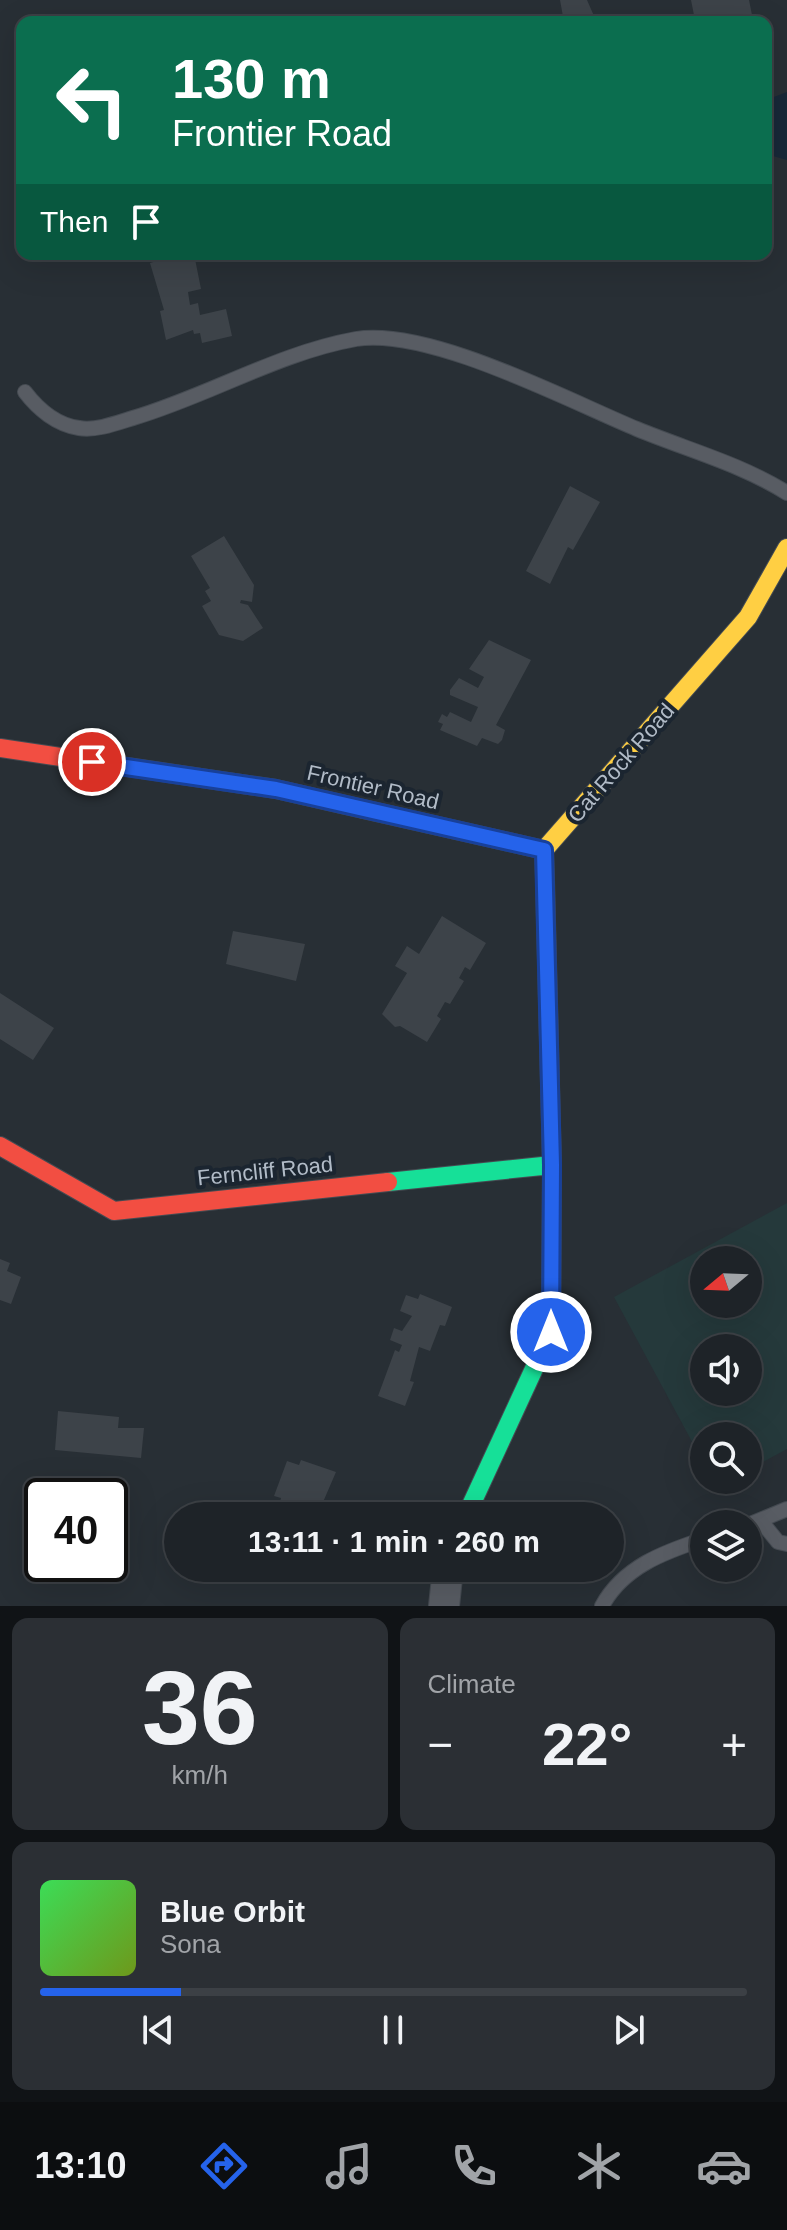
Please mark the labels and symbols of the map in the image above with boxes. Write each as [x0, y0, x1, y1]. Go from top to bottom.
street label: Cat Rock Road [563, 699, 679, 827]
pin [58, 728, 126, 796]
street label: Frontier Road [305, 760, 441, 814]
street label: Ferncliff Road [196, 1151, 334, 1191]
north arrow [690, 1246, 762, 1318]
position arrow [509, 1290, 593, 1374]
speed limit sign: 40 [24, 1478, 128, 1582]

